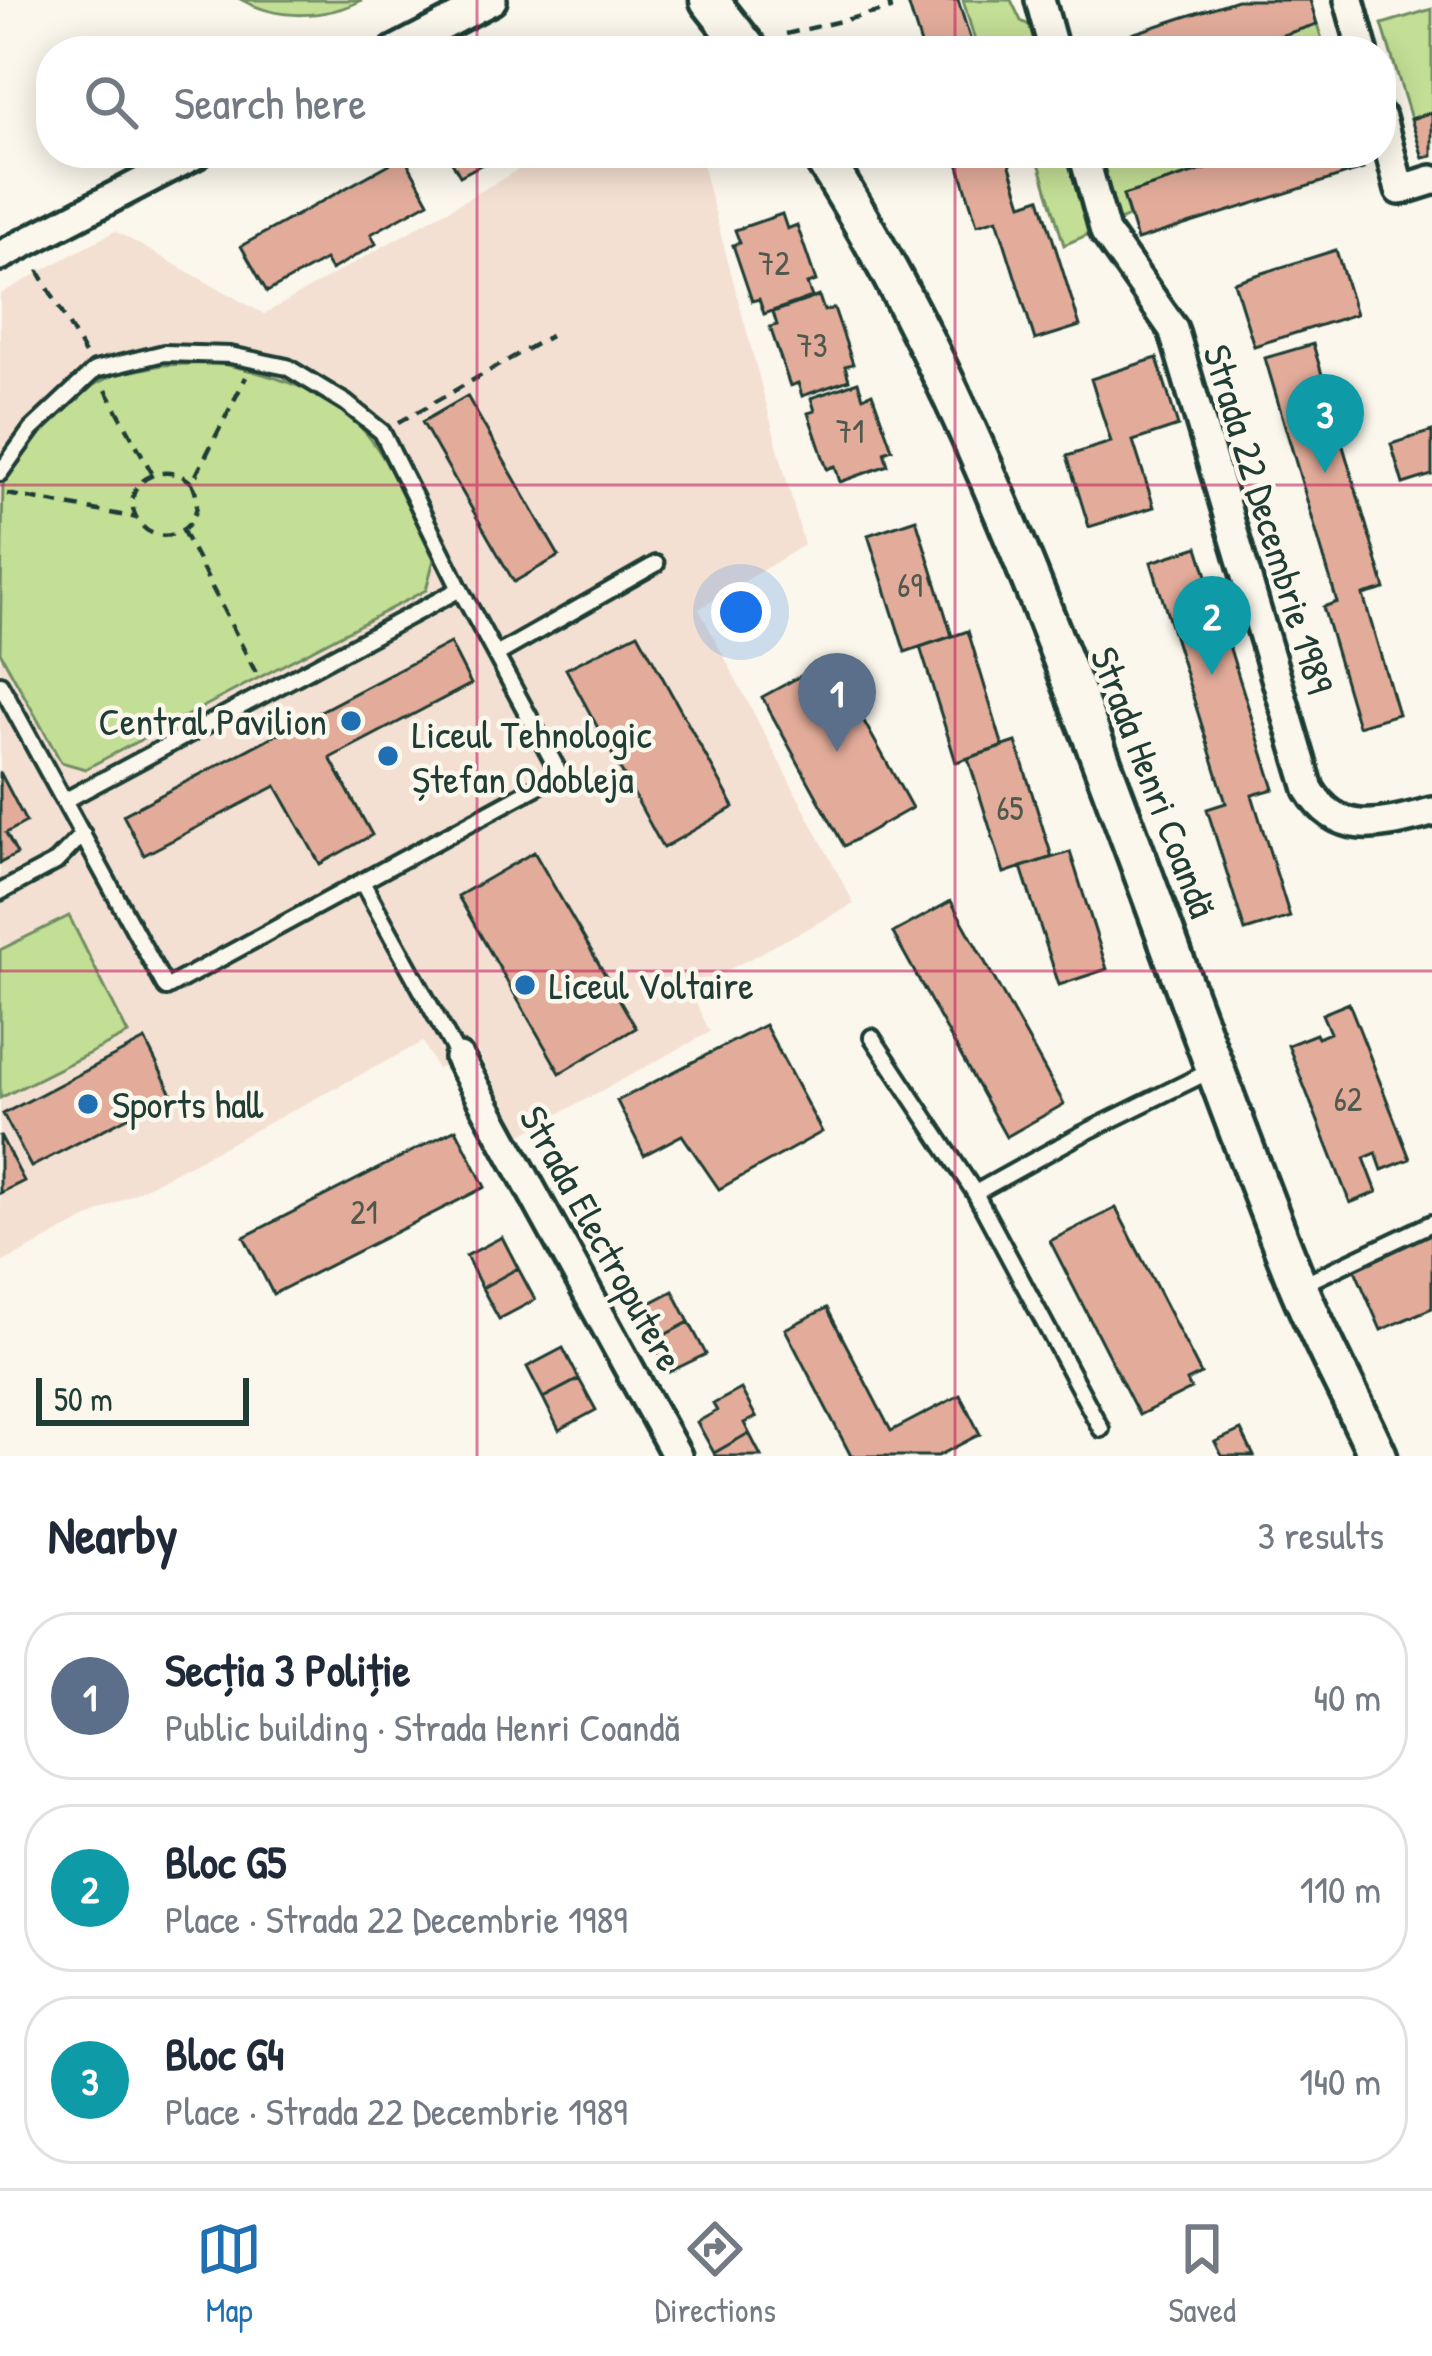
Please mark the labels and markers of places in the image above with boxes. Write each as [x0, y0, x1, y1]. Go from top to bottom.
pin: 3 [1286, 374, 1364, 473]
pin: 2 [1173, 576, 1251, 675]
pin: 1 [798, 653, 876, 752]
place label: Central Pavilion [99, 694, 327, 747]
place label: Liceul Tehnologic Ștefan Odobleja [412, 707, 652, 805]
marker: Central Pavilion [338, 708, 364, 734]
marker: Liceul Tehnologic Ștefan Odobleja [375, 743, 401, 769]
place label: Liceul Voltaire [549, 958, 754, 1011]
marker: Liceul Voltaire [512, 972, 538, 998]
place label: Sports hall [112, 1077, 263, 1130]
marker: Sports hall [75, 1091, 101, 1117]

